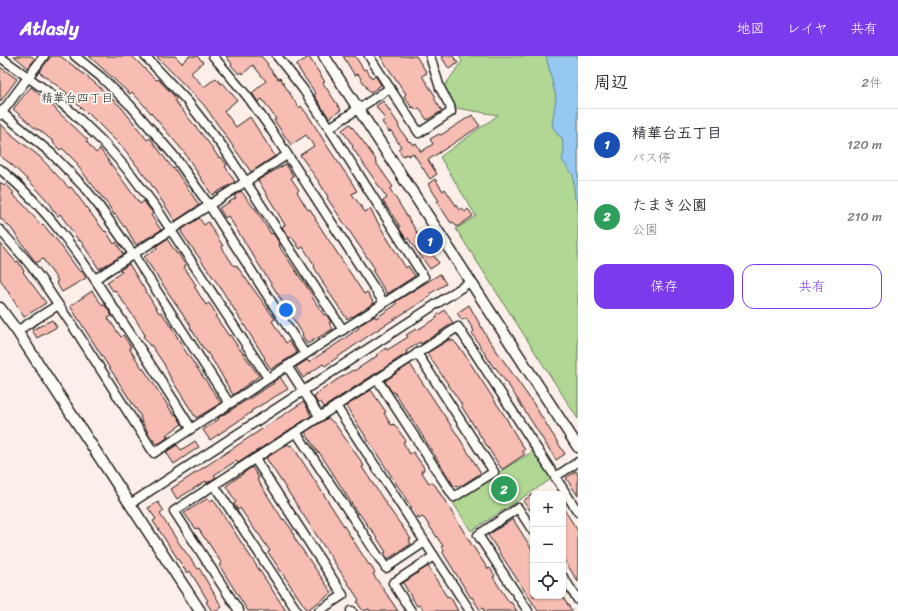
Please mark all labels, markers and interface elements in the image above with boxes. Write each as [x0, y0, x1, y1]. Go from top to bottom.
text: Atlasly [20, 12, 79, 45]
text: 地図 [737, 16, 765, 41]
text: レイヤ [787, 16, 828, 41]
text: 共有 [850, 16, 878, 41]
text: 周辺 [594, 67, 628, 97]
text: 2件 [861, 71, 882, 94]
district label: 精華台四丁目 [41, 87, 113, 109]
text: 精華台五丁目 [632, 120, 722, 146]
text: 1 [604, 133, 610, 156]
text: 120 m [847, 133, 882, 156]
text: バス停 [632, 146, 671, 169]
text: たまき公園 [632, 192, 707, 218]
text: 2 [603, 205, 611, 228]
text: 210 m [847, 205, 882, 228]
text: 公園 [632, 218, 658, 241]
pin: 1 [417, 226, 443, 256]
button: 保存 [594, 264, 734, 309]
button: 共有 [742, 264, 882, 309]
your location [276, 300, 296, 320]
pin: 2 [491, 474, 517, 504]
map controls [530, 491, 566, 599]
button: + [530, 491, 566, 527]
button: − [530, 527, 566, 563]
button: locate [530, 563, 566, 599]

